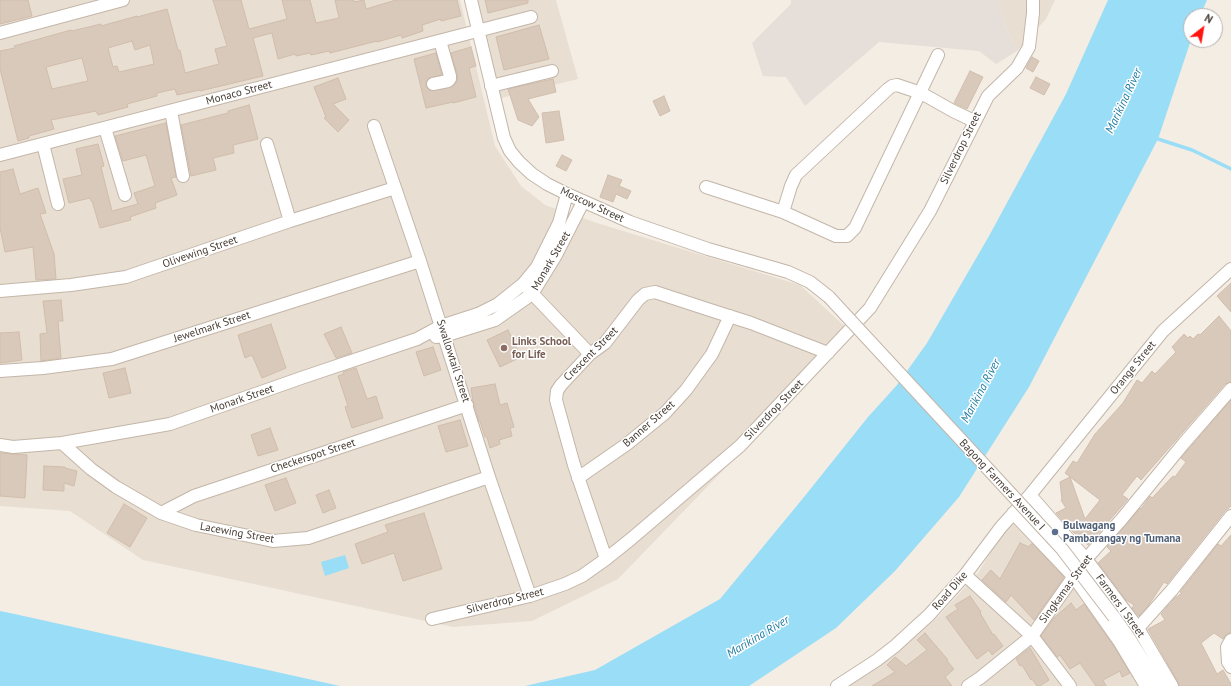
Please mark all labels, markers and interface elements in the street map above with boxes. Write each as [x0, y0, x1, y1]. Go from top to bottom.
north arrow [1183, 8, 1223, 48]
text: N [1202, 11, 1215, 26]
water label: Marikina River [1103, 66, 1145, 136]
street label: Monaco Street [205, 78, 273, 108]
street label: Silverdrop Street [938, 110, 984, 186]
street label: Moscow Street [558, 184, 626, 226]
street label: Monark Street [529, 229, 573, 293]
street label: Olivewing Street [161, 233, 239, 271]
street label: Jewelmark Street [172, 308, 252, 346]
street label: Swallowtail Street [433, 318, 473, 404]
street label: Crescent Street [561, 324, 621, 384]
place label: Links School for Life [512, 335, 571, 361]
street label: Orange Street [1107, 338, 1159, 398]
marker: Links School for Life [499, 343, 509, 353]
water label: Marikina River [958, 357, 1004, 425]
street label: Silverdrop Street [742, 377, 806, 443]
street label: Monark Street [209, 382, 275, 416]
street label: Banner Street [620, 398, 678, 450]
street label: Checkerspot Street [269, 436, 357, 476]
street label: Bagong Farmers Avenue I [956, 437, 1048, 533]
place label: Bulwagang Pambarangay ng Tumana [1063, 519, 1181, 545]
street label: Lacewing Street [199, 520, 275, 546]
marker: Bulwagang Pambarangay ng Tumana [1050, 527, 1060, 537]
street label: Singkamas Street [1037, 552, 1095, 626]
street label: Road Dike [930, 569, 970, 613]
street label: Farmers I Street [1093, 572, 1147, 640]
street label: Silverdrop Street [465, 585, 545, 617]
water label: Marikina River [724, 613, 792, 661]

